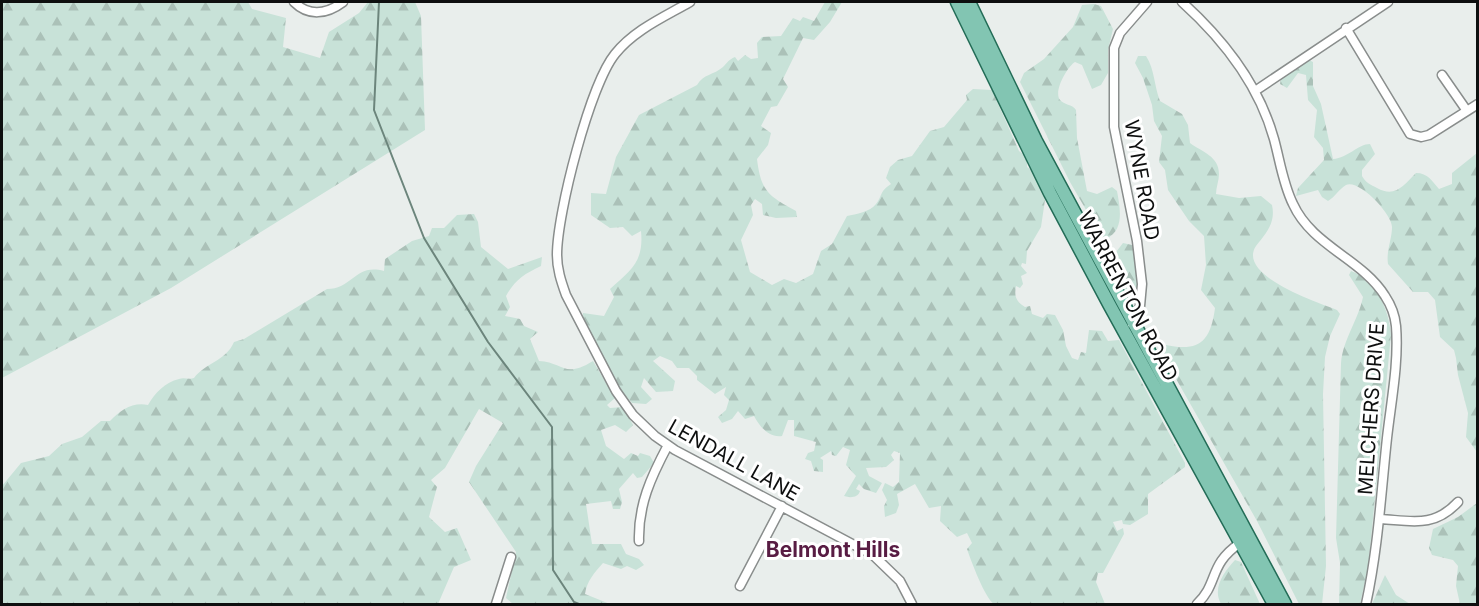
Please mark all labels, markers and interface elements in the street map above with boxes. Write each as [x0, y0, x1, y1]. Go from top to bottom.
street label: WYNE ROAD [1120, 118, 1164, 242]
street label: WARRENTON ROAD [1073, 207, 1183, 385]
street label: MELCHERS DRIVE [1353, 322, 1389, 496]
street label: LENDALL LANE [664, 414, 804, 506]
district label: Belmont Hills [766, 537, 900, 562]

